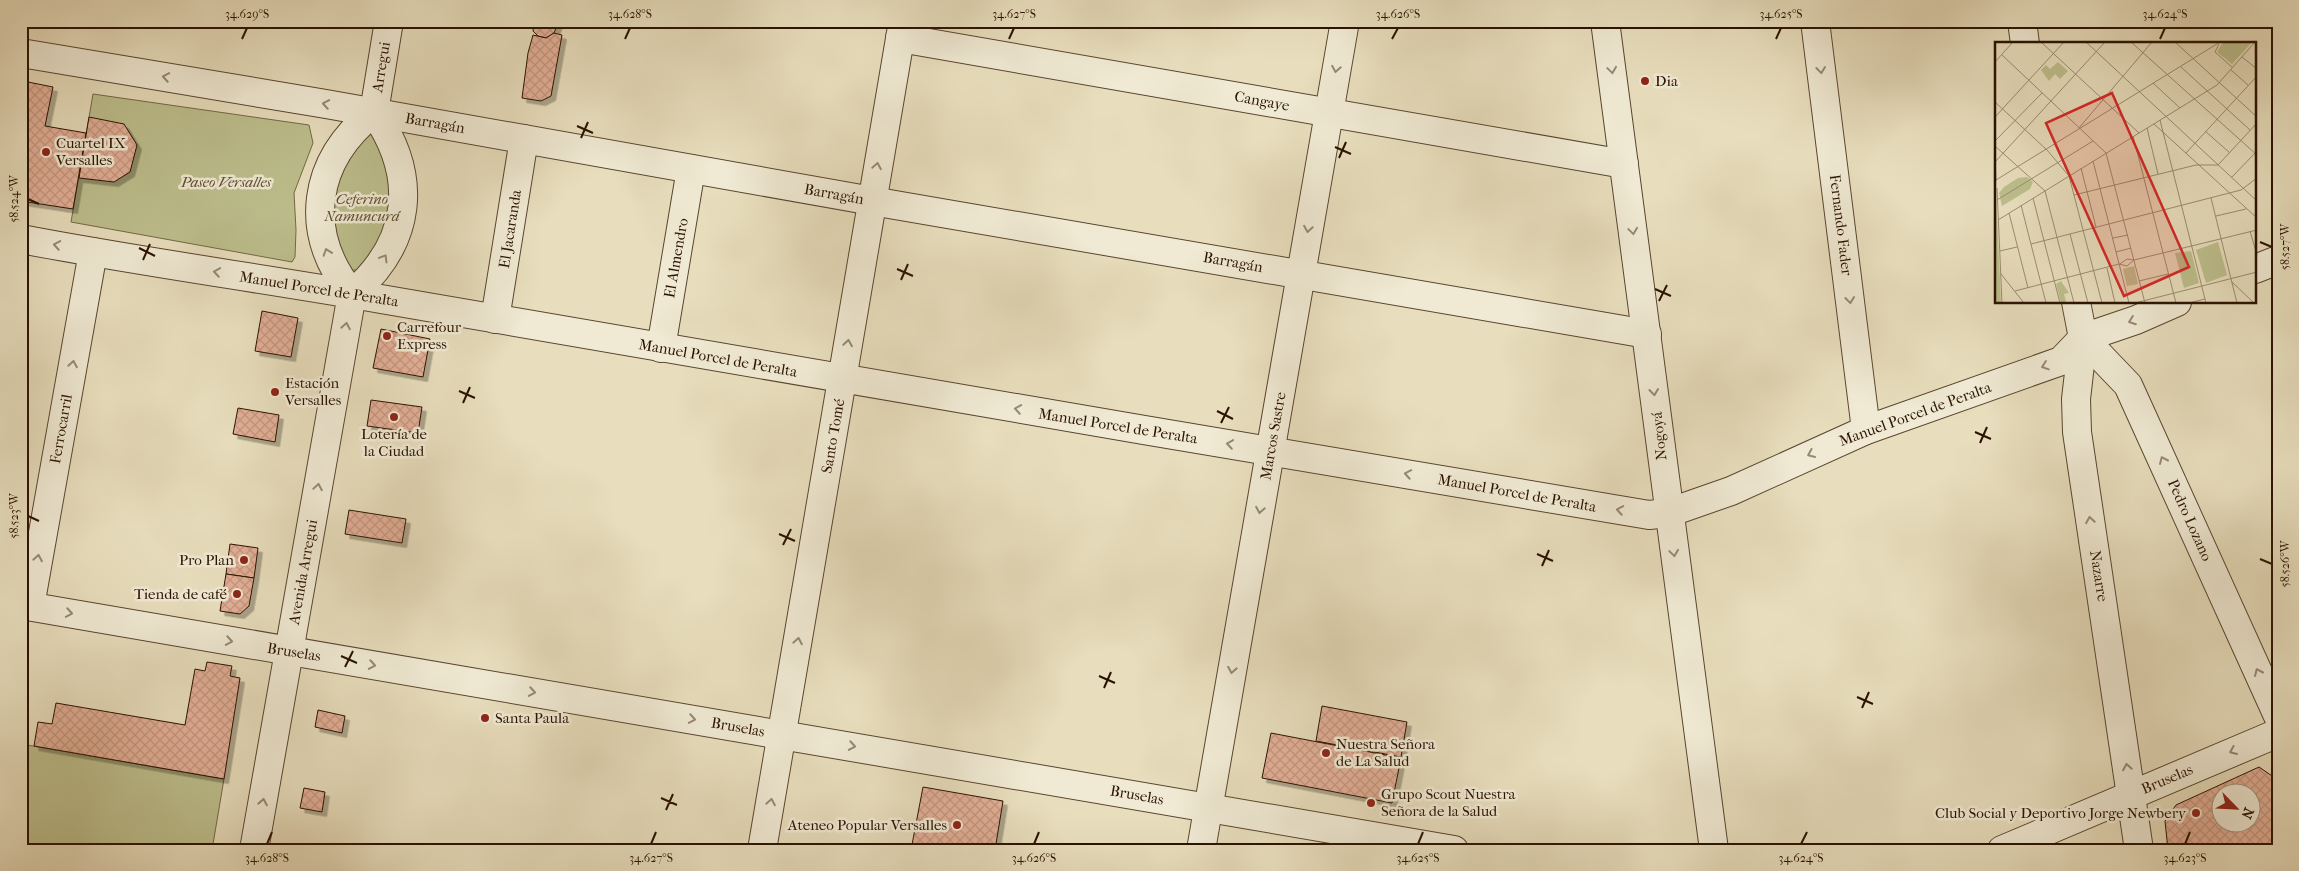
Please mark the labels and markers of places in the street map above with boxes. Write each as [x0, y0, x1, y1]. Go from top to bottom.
place label: Dia [1655, 72, 1679, 90]
marker: Dia [1639, 75, 1651, 87]
place label: Cuartel IX Versalles [55, 134, 126, 169]
marker: Cuartel IX Versalles [40, 146, 52, 158]
place label: Carrefour Express [397, 318, 462, 353]
marker: Carrefour Express [381, 330, 393, 342]
place label: Estación Versalles [284, 374, 342, 409]
marker: Estación Versalles [269, 386, 281, 398]
marker: Lotería de la Ciudad [388, 411, 400, 423]
place label: Lotería de la Ciudad [361, 425, 428, 460]
place label: Pro Plan [179, 551, 234, 569]
marker: Pro Plan [238, 554, 250, 566]
place label: Tienda de café [134, 585, 228, 603]
marker: Tienda de café [231, 588, 243, 600]
place label: Santa Paula [495, 709, 570, 727]
marker: Santa Paula [479, 712, 491, 724]
place label: Nuestra Señora de La Salud [1336, 735, 1436, 770]
marker: Nuestra Señora de La Salud [1320, 747, 1332, 759]
place label: Grupo Scout Nuestra Señora de la Salud [1381, 785, 1517, 820]
marker: Grupo Scout Nuestra Señora de la Salud [1365, 797, 1377, 809]
place label: Club Social y Deportivo Jorge Newbery [1935, 804, 2187, 822]
marker: Club Social y Deportivo Jorge Newbery [2190, 807, 2202, 819]
place label: Ateneo Popular Versalles [787, 816, 947, 834]
marker: Ateneo Popular Versalles [951, 819, 963, 831]

